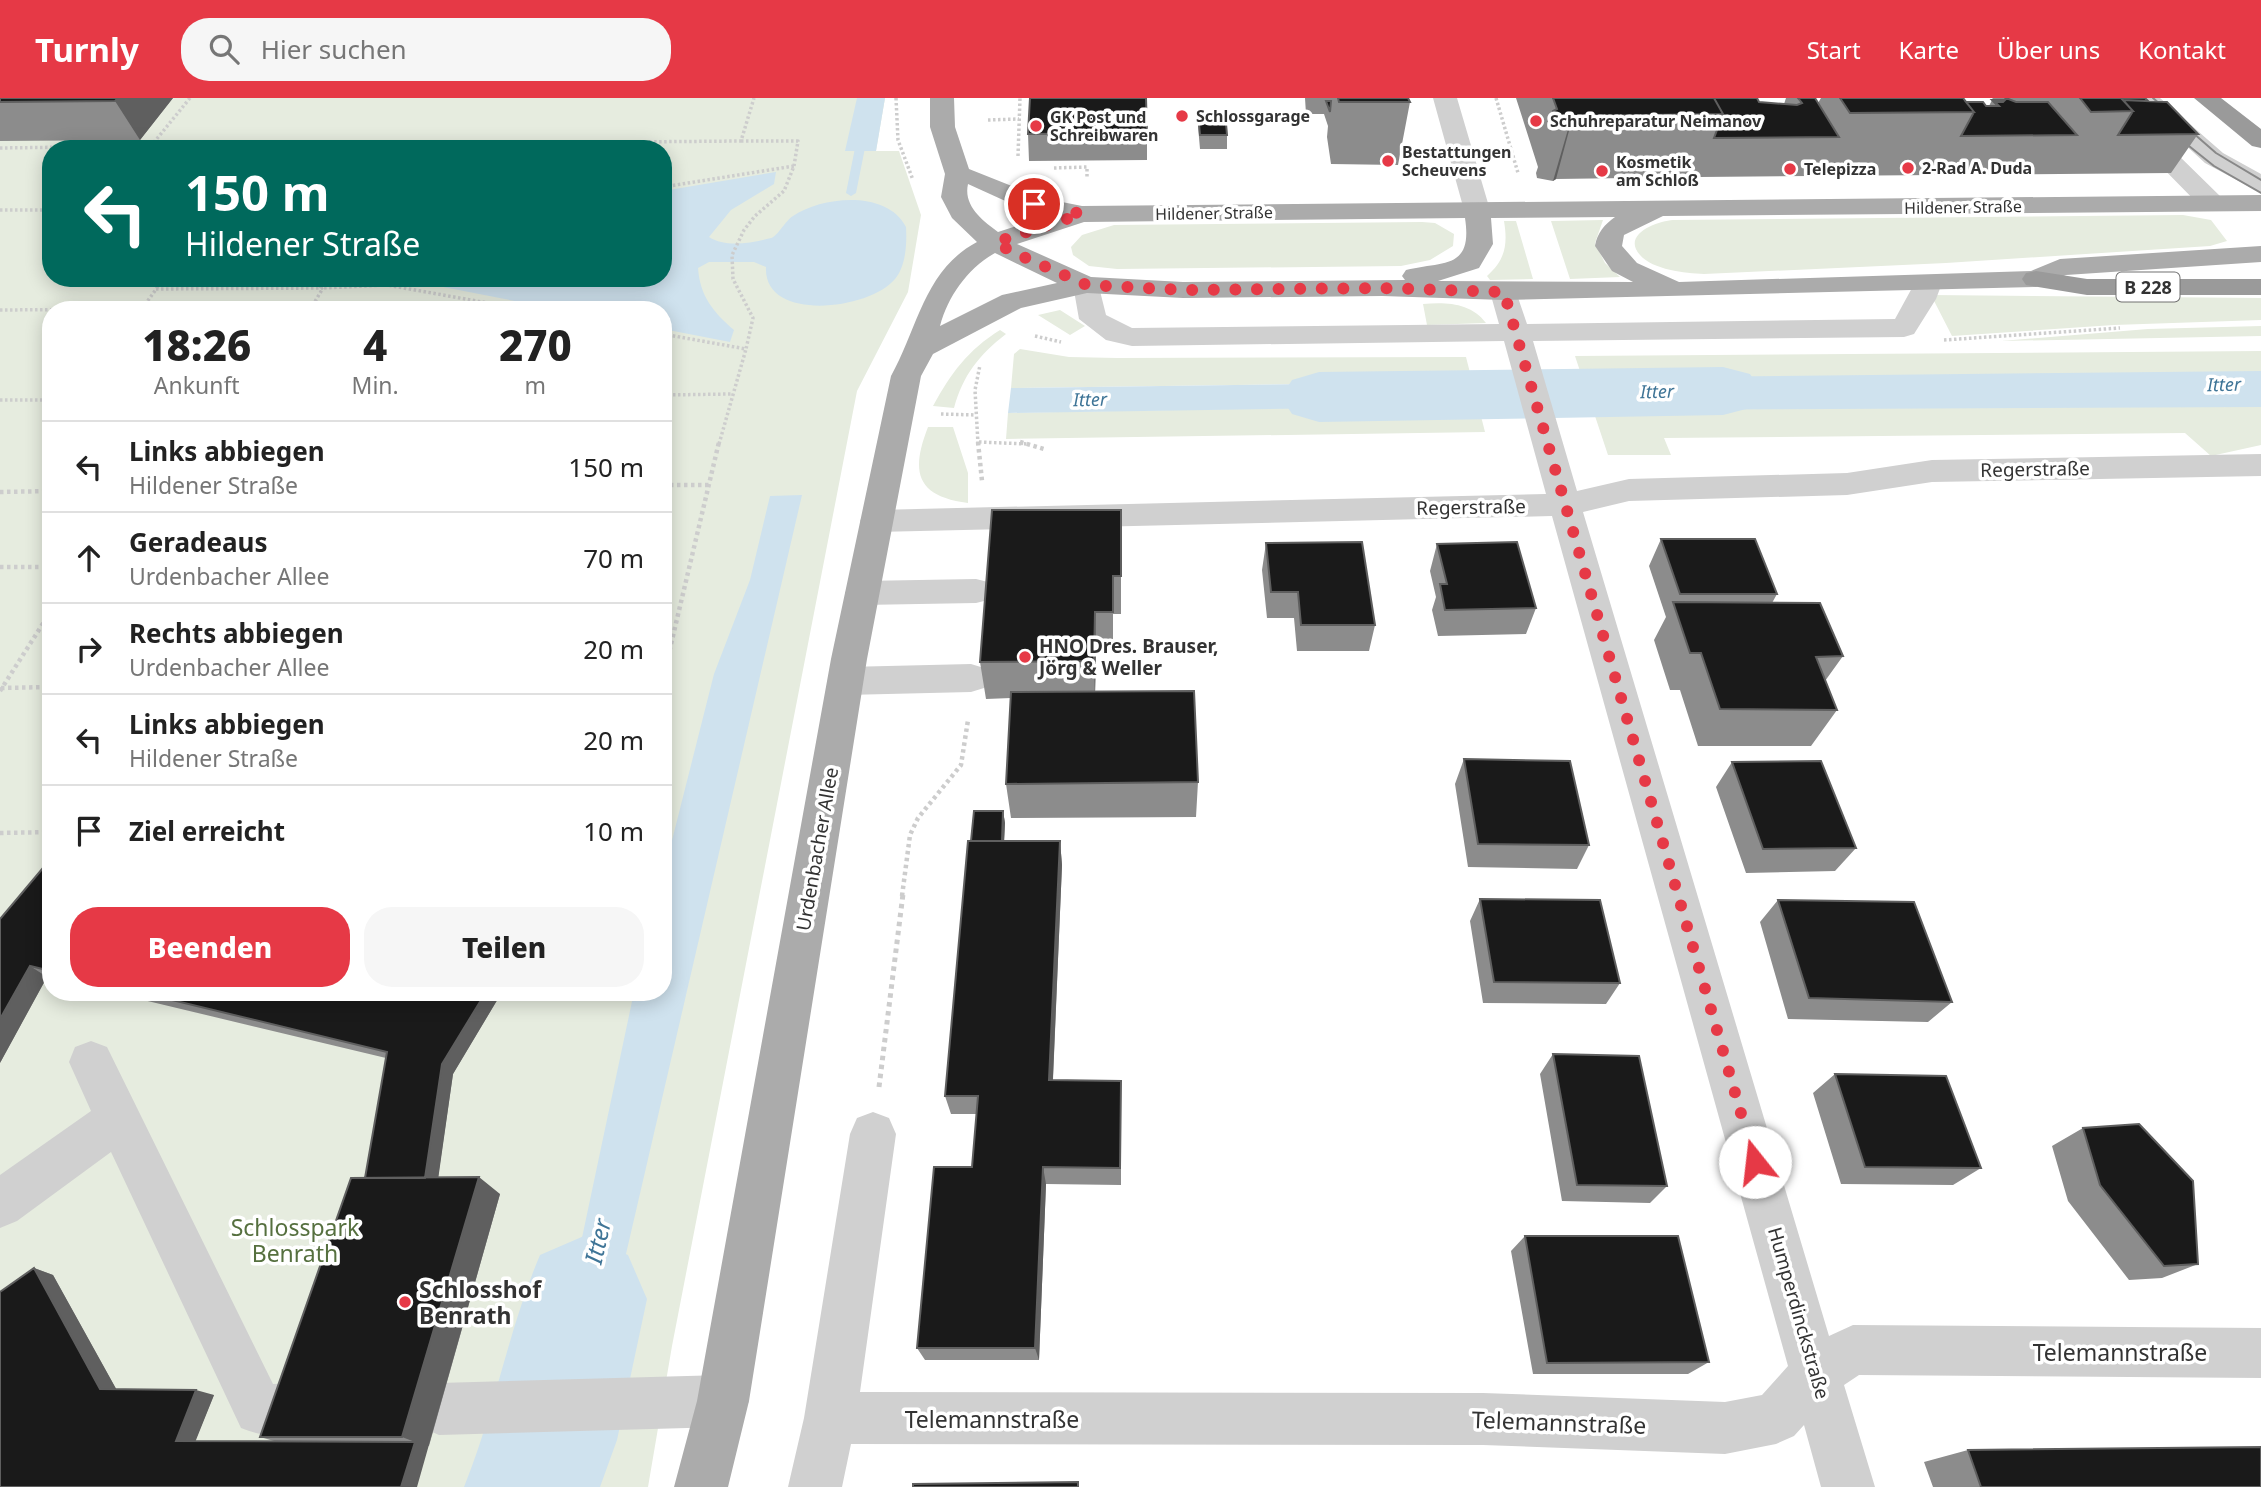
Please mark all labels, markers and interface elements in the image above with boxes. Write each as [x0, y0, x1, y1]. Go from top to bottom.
search box [181, 18, 671, 81]
text: Turnly [35, 27, 139, 72]
icon: search [205, 30, 243, 68]
text: Hier suchen [261, 31, 407, 67]
text: Start [1807, 33, 1861, 66]
text: Karte [1899, 33, 1959, 66]
text: Über uns [1997, 33, 2100, 66]
text: Kontakt [2138, 33, 2226, 66]
place label: Schlossgarage [1196, 105, 1310, 127]
place label: GK Post und Schreibwaren [1050, 106, 1159, 146]
marker: Schlossgarage [1174, 108, 1190, 124]
place label: Schuhreparatur Neimanov [1550, 110, 1762, 132]
marker: Schuhreparatur Neimanov [1528, 113, 1544, 129]
marker: GK Post und Schreibwaren [1028, 118, 1044, 134]
place label: Bestattungen Scheuvens [1402, 141, 1512, 181]
place label: Kosmetik am Schloß [1616, 151, 1699, 191]
marker: Bestattungen Scheuvens [1380, 153, 1396, 169]
place label: 2-Rad A. Duda [1922, 157, 2032, 179]
place label: Telepizza [1804, 158, 1876, 180]
text: 150 m [185, 159, 330, 225]
marker: 2-Rad A. Duda [1900, 160, 1916, 176]
marker: Telepizza [1782, 161, 1798, 177]
marker: Kosmetik am Schloß [1594, 163, 1610, 179]
icon: left [70, 168, 161, 259]
pin [1004, 174, 1064, 234]
icon: arrive [1015, 185, 1053, 223]
street label: Hildener Straße [1904, 195, 2022, 219]
street label: Hildener Straße [1155, 201, 1273, 225]
text: Hildener Straße [185, 222, 420, 265]
road number: B 228 [2116, 272, 2180, 302]
text: 18:26 [142, 316, 251, 373]
text: 4 [363, 316, 387, 373]
text: 270 [499, 316, 572, 373]
text: Ankunft [154, 369, 240, 401]
text: Min. [352, 369, 399, 401]
text: m [525, 369, 546, 401]
water label: Itter [2206, 372, 2242, 396]
water label: Itter [1639, 379, 1675, 403]
water label: Itter [1072, 387, 1108, 411]
text: Links abbiegen [129, 433, 325, 469]
icon: left [70, 448, 108, 486]
text: 150 m [568, 449, 644, 485]
street label: Regerstraße [1980, 455, 2090, 483]
text: Hildener Straße [129, 469, 298, 501]
street label: Regerstraße [1416, 493, 1526, 521]
text: Geradeaus [129, 524, 268, 560]
icon: ahead [70, 539, 108, 577]
text: 70 m [583, 540, 644, 576]
text: Urdenbacher Allee [129, 560, 329, 592]
text: Rechts abbiegen [129, 615, 344, 651]
icon: right [70, 630, 108, 668]
text: 20 m [583, 631, 644, 667]
place label: HNO Dres. Brauser, Jörg & Weller [1037, 633, 1218, 681]
marker: HNO Dres. Brauser, Jörg & Weller [1017, 649, 1033, 665]
text: Urdenbacher Allee [129, 651, 329, 683]
text: Links abbiegen [129, 706, 325, 742]
icon: left [70, 721, 108, 759]
text: 20 m [583, 722, 644, 758]
text: Hildener Straße [129, 742, 298, 774]
street label: Urdenbacher Allee [790, 765, 844, 933]
icon: arrive [70, 812, 108, 850]
text: Ziel erreicht [129, 813, 285, 849]
text: 10 m [583, 813, 644, 849]
button: Beenden [70, 907, 350, 987]
button: Teilen [364, 907, 644, 987]
position arrow [1718, 1125, 1792, 1199]
park label: Schlosspark Benrath [231, 1211, 360, 1269]
water label: Itter [576, 1214, 618, 1268]
street label: Humperdinckstraße [1762, 1224, 1836, 1402]
place label: Schlosshof Benrath [419, 1273, 542, 1331]
marker: Schlosshof Benrath [397, 1294, 413, 1310]
street label: Telemannstraße [2033, 1336, 2207, 1368]
street label: Telemannstraße [905, 1403, 1079, 1435]
street label: Telemannstraße [1471, 1403, 1647, 1441]

